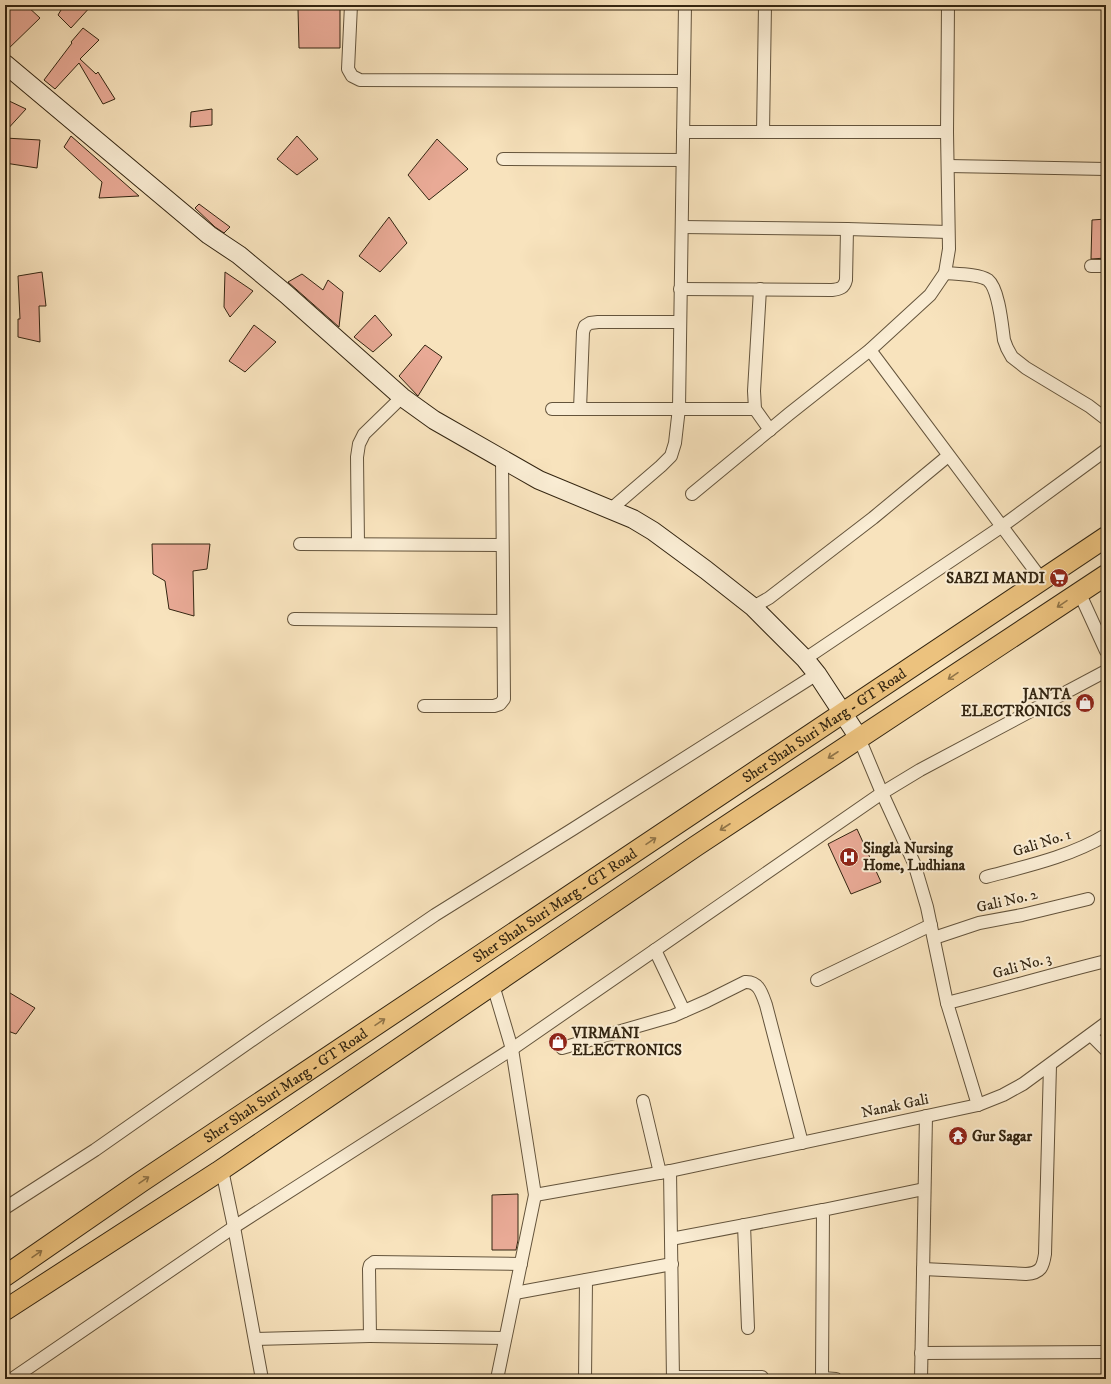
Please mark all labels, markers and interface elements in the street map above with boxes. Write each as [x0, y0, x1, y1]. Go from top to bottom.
supermarket icon: SABZI MANDI [1048, 567, 1070, 589]
place label: SABZI MANDI [946, 569, 1045, 588]
one-way arrow [1057, 600, 1068, 608]
street label: Sher Shah Suri Marg - GT Road [738, 663, 910, 787]
one-way arrow [948, 672, 959, 680]
place label: JANTA ELECTRONICS [961, 685, 1071, 721]
shop icon: JANTA ELECTRONICS [1074, 692, 1096, 714]
one-way arrow [828, 751, 839, 759]
one-way arrow [720, 823, 731, 831]
street label: Gali No. 1 [1011, 825, 1073, 861]
one-way arrow [645, 837, 656, 845]
place label: Singla Nursing Home, Ludhiana [863, 839, 966, 875]
street label: Sher Shah Suri Marg - GT Road [469, 844, 641, 967]
hospital icon: Singla Nursing Home, Ludhiana [838, 846, 860, 868]
street label: Gali No. 2 [975, 885, 1040, 917]
street label: Gali No. 3 [990, 949, 1054, 983]
one-way arrow [374, 1018, 385, 1026]
street label: Sher Shah Suri Marg - GT Road [200, 1024, 372, 1147]
place label: VIRMANI ELECTRONICS [571, 1024, 682, 1060]
shop icon: VIRMANI ELECTRONICS [547, 1031, 569, 1053]
street label: Nanak Gali [860, 1090, 931, 1122]
temple icon: Gur Sagar [947, 1125, 969, 1147]
place label: Gur Sagar [972, 1127, 1032, 1146]
one-way arrow [138, 1176, 149, 1184]
one-way arrow [31, 1250, 42, 1258]

